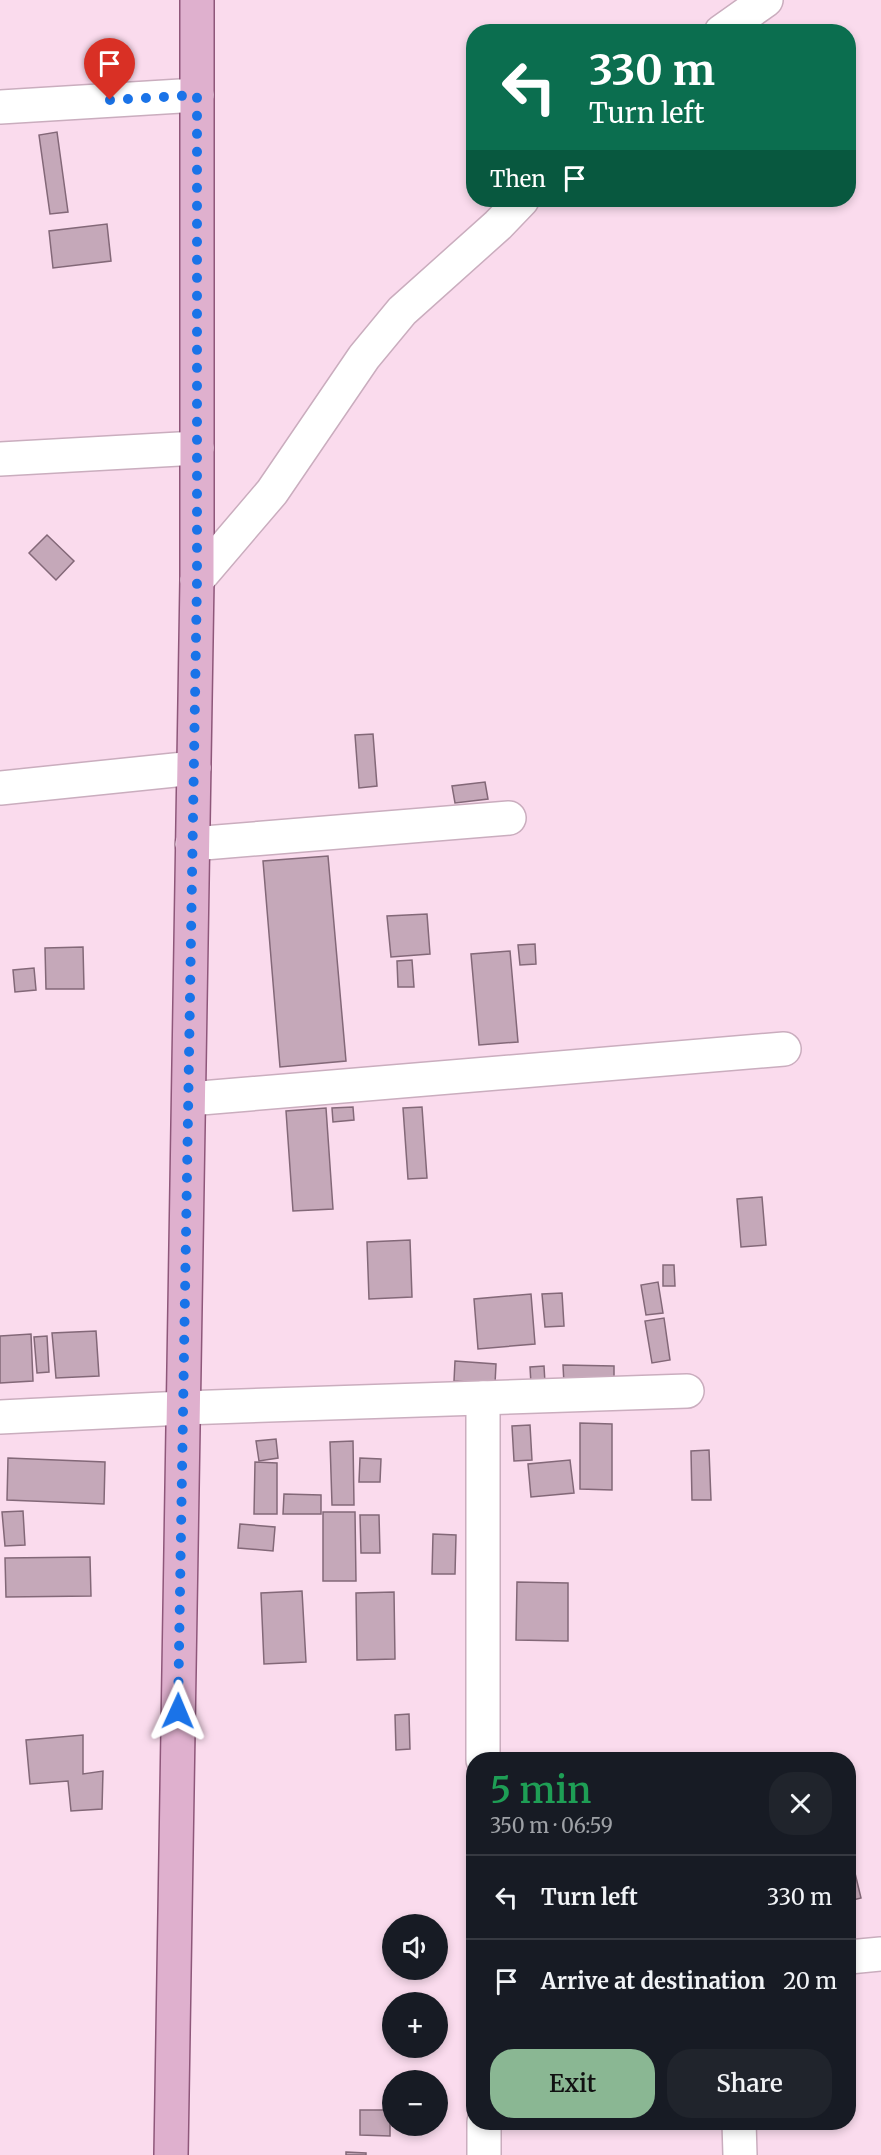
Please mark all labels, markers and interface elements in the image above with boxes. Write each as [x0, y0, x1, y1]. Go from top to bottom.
pin [84, 38, 135, 100]
text: 330 m [589, 44, 715, 96]
icon: arrive [93, 47, 126, 80]
icon: left [490, 48, 568, 126]
text: Turn left [589, 96, 704, 130]
icon: arrive [558, 162, 591, 195]
text: Then [490, 165, 546, 193]
position arrow [146, 1679, 210, 1743]
text: 5 min [490, 1768, 591, 1813]
button: close [769, 1772, 832, 1835]
text: 350 m · 06:59 [490, 1813, 613, 1838]
icon: left [490, 1881, 523, 1914]
text: Turn left [541, 1883, 638, 1911]
text: 330 m [767, 1883, 832, 1911]
map controls [382, 1914, 448, 2136]
button: sound [382, 1914, 448, 1980]
icon: arrive [490, 1965, 523, 1998]
text: Arrive at destination [541, 1967, 765, 1995]
text: 20 m [783, 1967, 837, 1995]
button: + [382, 1992, 448, 2058]
button: Exit [490, 2049, 655, 2118]
button: Share [667, 2049, 832, 2118]
button: − [382, 2070, 448, 2136]

